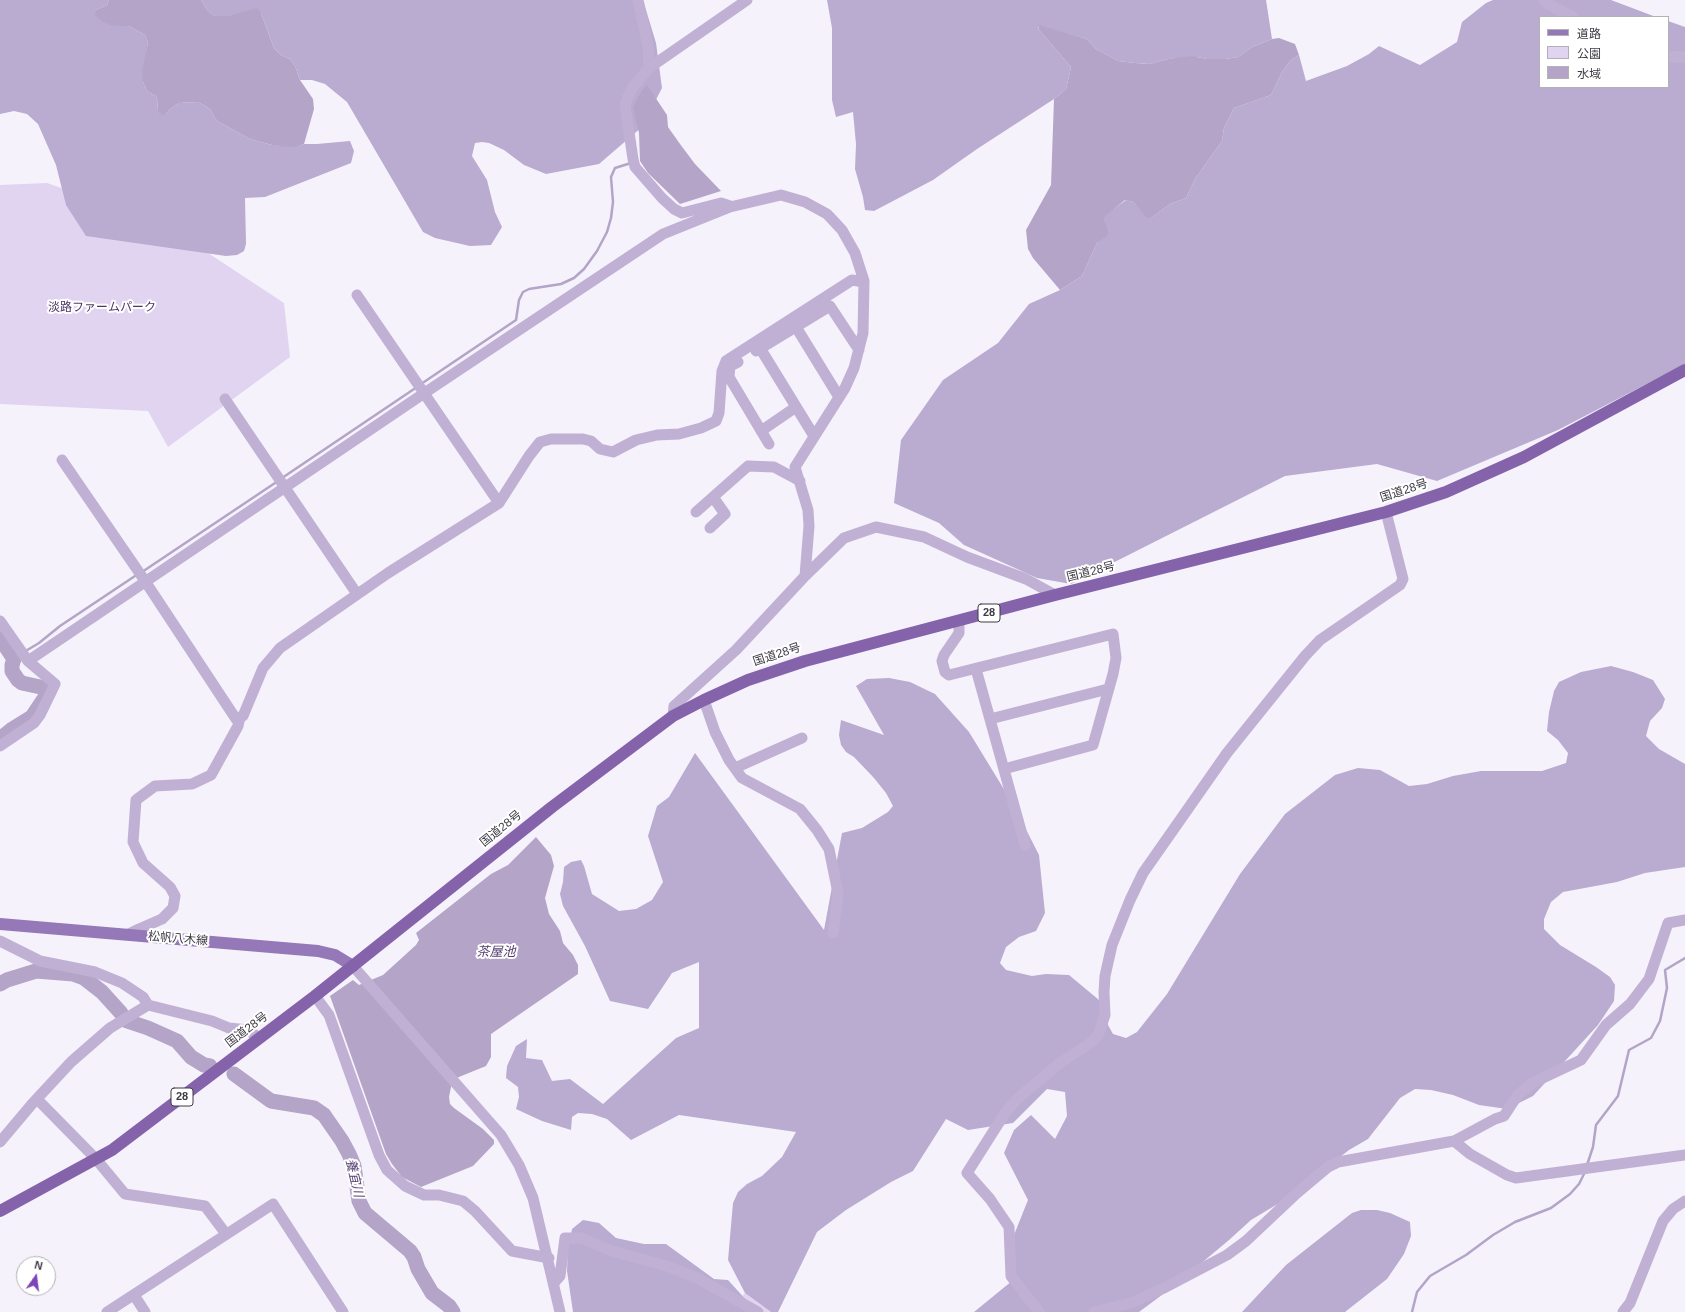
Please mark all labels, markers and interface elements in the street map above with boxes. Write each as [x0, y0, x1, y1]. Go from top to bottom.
legend [1539, 16, 1669, 88]
text: 道路 [1577, 27, 1601, 41]
text: 公園 [1577, 47, 1601, 61]
text: 水域 [1577, 67, 1601, 81]
park label: 淡路ファームパーク [48, 301, 156, 315]
street label: 国道28号 [1378, 477, 1430, 505]
street label: 国道28号 [1065, 559, 1117, 585]
road number: 28 [978, 604, 1000, 622]
street label: 国道28号 [751, 641, 803, 669]
street label: 国道28号 [477, 808, 525, 850]
street label: 松帆八木線 [147, 929, 209, 949]
water label: 茶屋池 [477, 944, 515, 960]
street label: 国道28号 [223, 1009, 271, 1051]
road number: 28 [171, 1088, 193, 1106]
water label: 養宜川 [342, 1157, 366, 1199]
north arrow [16, 1256, 56, 1296]
text: N [33, 1259, 44, 1272]

